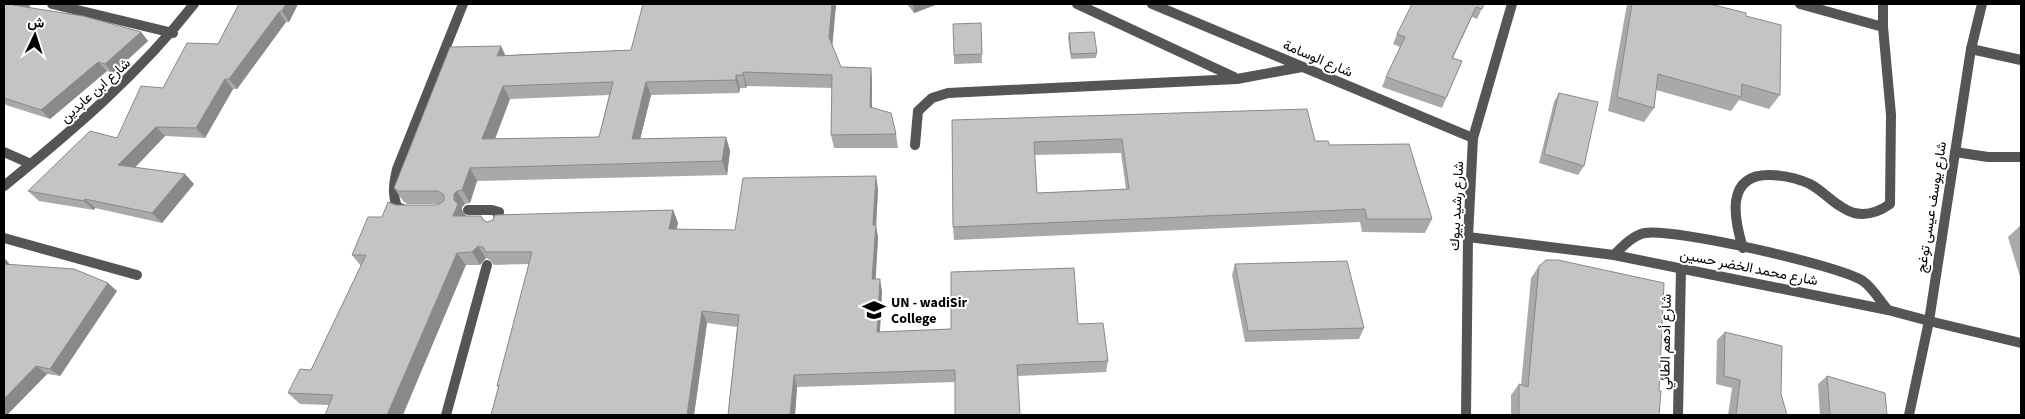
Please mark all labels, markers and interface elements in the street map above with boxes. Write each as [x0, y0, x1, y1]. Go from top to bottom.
north arrow [10, 10, 60, 60]
text: ش [27, 12, 45, 34]
street label: شارع الوسامة [1280, 35, 1356, 83]
street label: شارع ابن عابدين [56, 54, 135, 128]
street label: شارع يوسف عيسى توغج [1912, 140, 1952, 274]
street label: شارع رشيد بيوك [1445, 161, 1469, 251]
street label: شارع محمد الخضر حسين [1678, 245, 1820, 291]
place label: UN - wadiSir College [891, 293, 968, 329]
street label: شارع أدهم الطائي [1655, 294, 1678, 390]
school or university icon: UN - wadiSir College [861, 297, 887, 323]

